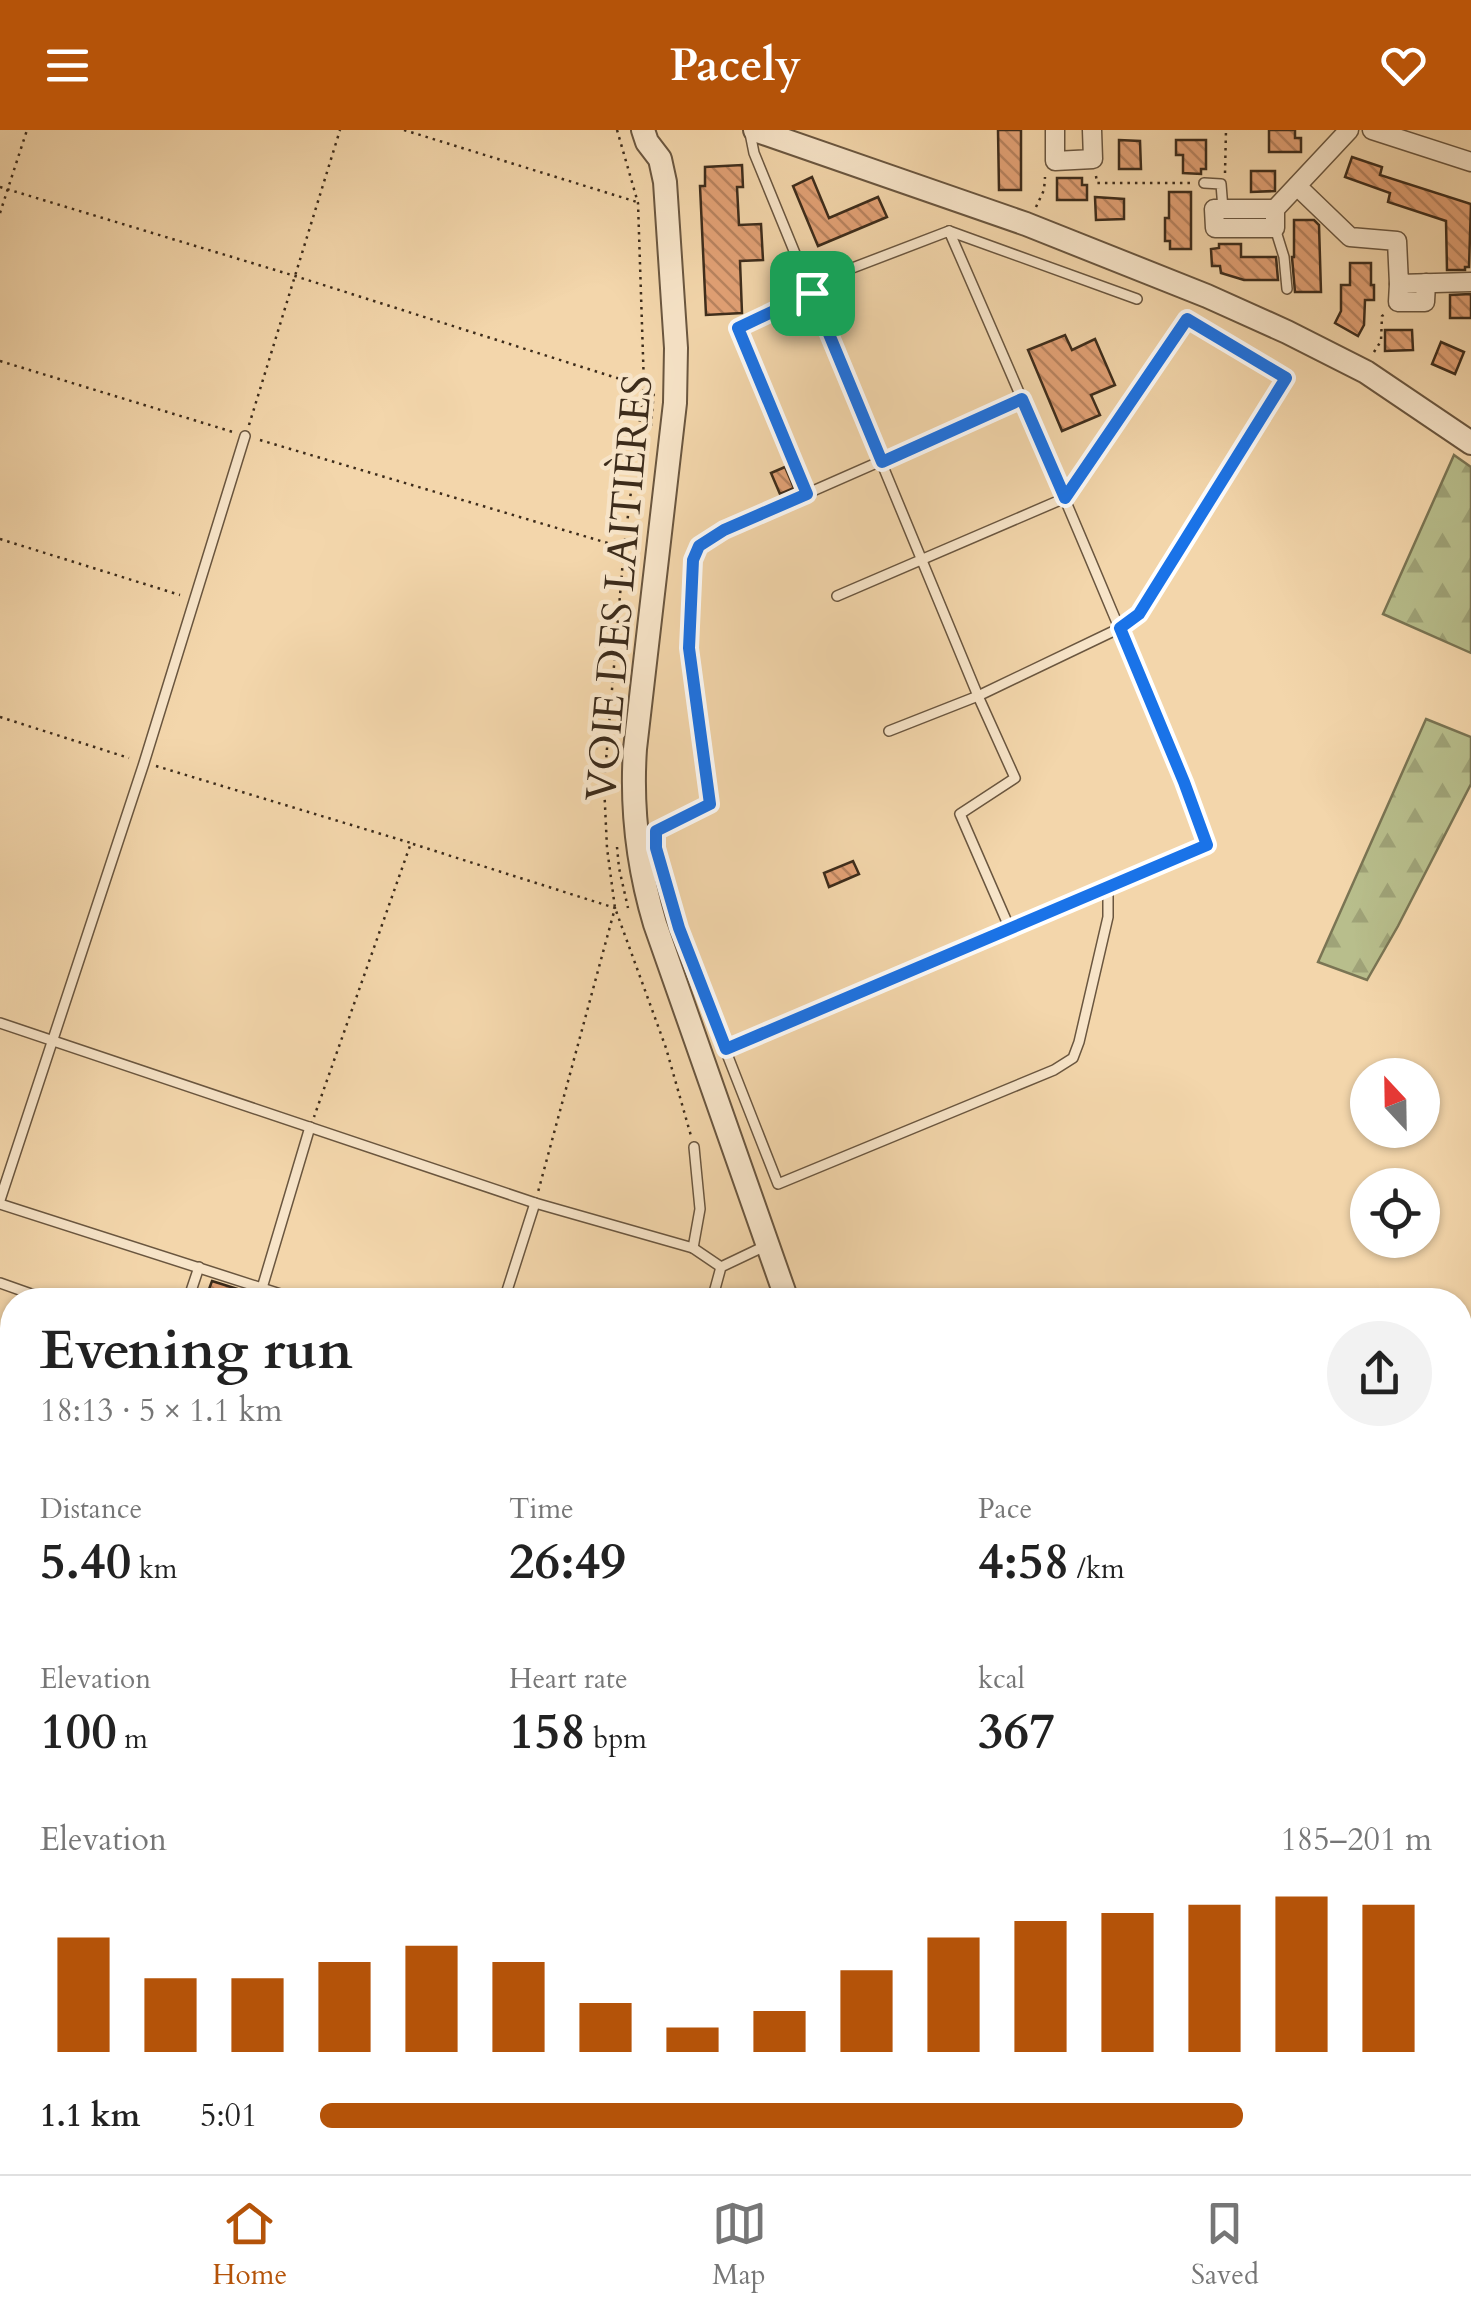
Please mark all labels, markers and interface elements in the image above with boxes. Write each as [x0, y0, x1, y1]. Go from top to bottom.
text: Pacely [670, 35, 801, 96]
icon: menu [40, 38, 95, 93]
icon: heart [1376, 38, 1431, 93]
pin [770, 251, 855, 336]
icon: arrive [785, 266, 840, 321]
street label: VOIE DES LAITIÈRES [572, 373, 667, 804]
north arrow [1350, 1058, 1440, 1148]
map controls [1350, 1058, 1440, 1258]
button: locate [1350, 1168, 1440, 1258]
text: Evening run [40, 1314, 353, 1388]
button: share [1327, 1321, 1432, 1426]
text: 18:13 · 5 × 1.1 km [40, 1389, 283, 1433]
text: Distance [40, 1490, 142, 1528]
text: Time [509, 1490, 574, 1528]
text: Pace [978, 1490, 1032, 1528]
text: 5.40 [40, 1528, 131, 1596]
text: 26:49 [509, 1528, 626, 1596]
text: 4:58 [978, 1528, 1069, 1596]
text: km [131, 1550, 178, 1588]
text: /km [1069, 1550, 1125, 1588]
text: Elevation [40, 1660, 151, 1698]
text: Heart rate [509, 1660, 628, 1698]
text: kcal [978, 1660, 1025, 1698]
text: 100 [40, 1698, 117, 1766]
text: 158 [509, 1698, 586, 1766]
text: 367 [978, 1698, 1055, 1766]
text: m [117, 1720, 148, 1758]
text: bpm [586, 1720, 647, 1758]
text: Elevation [40, 1818, 167, 1862]
text: 185–201 m [1280, 1818, 1432, 1862]
text: 1.1 km [40, 2094, 140, 2138]
text: 5:01 [200, 2094, 257, 2138]
tab: Home [212, 2196, 287, 2294]
tab: Map [712, 2196, 767, 2294]
tab: Saved [1191, 2196, 1259, 2294]

